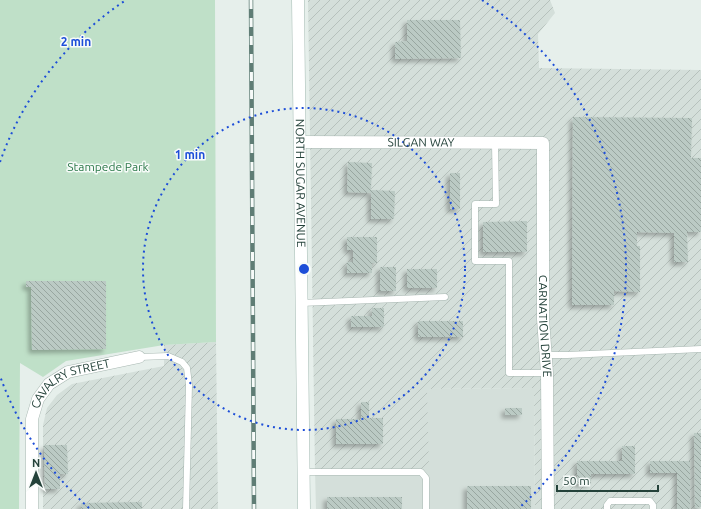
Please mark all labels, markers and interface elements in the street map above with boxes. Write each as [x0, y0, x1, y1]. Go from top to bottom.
text: 2 min [61, 35, 91, 48]
street label: NORTH SUGAR AVENUE [294, 119, 308, 248]
street label: SILGAN WAY [387, 135, 455, 149]
text: 1 min [175, 148, 205, 161]
park label: Stampede Park [67, 160, 149, 173]
centre of rings [297, 262, 311, 276]
street label: CARNATION DRIVE [537, 275, 554, 377]
street label: CAVALRY STREET [29, 356, 111, 410]
north arrow [16, 453, 56, 493]
text: N [32, 457, 40, 469]
scale bar [557, 467, 658, 493]
text: 50 m [563, 474, 590, 487]

